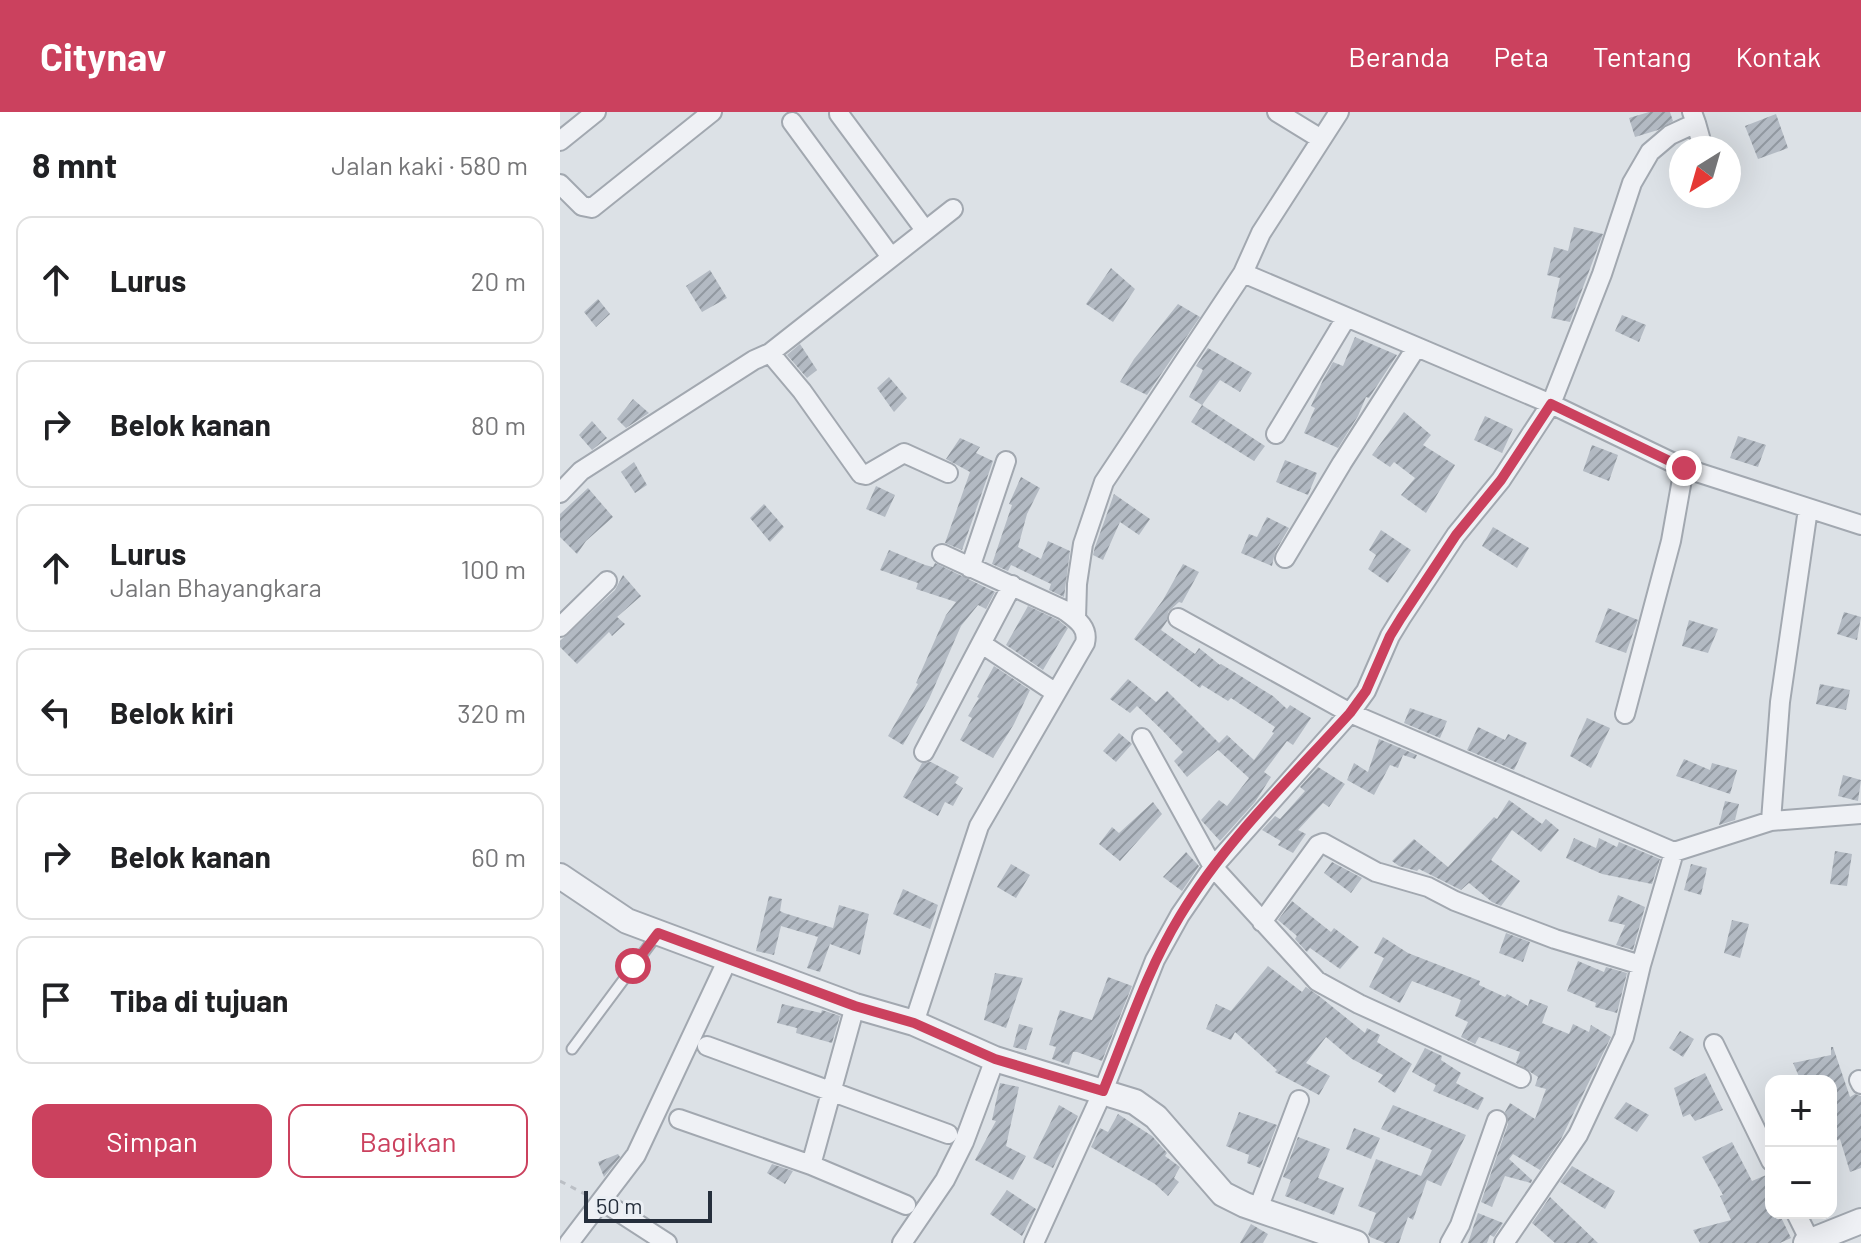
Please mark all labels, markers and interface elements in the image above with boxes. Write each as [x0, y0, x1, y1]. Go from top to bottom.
text: Citynav [40, 33, 166, 79]
text: Beranda [1348, 39, 1450, 73]
text: Peta [1494, 39, 1549, 73]
text: Tentang [1593, 39, 1691, 73]
text: Kontak [1735, 39, 1821, 73]
north arrow [1669, 136, 1741, 208]
text: 8 mnt [32, 144, 117, 185]
text: Jalan kaki · 580 m [331, 149, 528, 180]
icon: ahead [34, 258, 78, 302]
text: Lurus [110, 262, 186, 298]
text: 20 m [471, 265, 526, 296]
icon: right [34, 402, 78, 446]
text: Belok kanan [110, 406, 271, 442]
text: 80 m [471, 409, 526, 440]
route end [1666, 450, 1702, 486]
text: Lurus [110, 535, 186, 571]
icon: ahead [34, 546, 78, 590]
text: 100 m [461, 553, 526, 584]
text: Jalan Bhayangkara [110, 571, 322, 602]
icon: left [34, 690, 78, 734]
text: Belok kiri [110, 694, 234, 730]
text: 320 m [457, 697, 526, 728]
icon: right [34, 834, 78, 878]
text: Belok kanan [110, 838, 271, 874]
text: 60 m [471, 841, 526, 872]
route start [615, 948, 651, 984]
icon: arrive [34, 978, 78, 1022]
text: Tiba di tujuan [110, 982, 288, 1018]
map controls [1765, 1075, 1837, 1219]
button: + [1765, 1075, 1837, 1147]
button: Simpan [32, 1104, 272, 1178]
button: Bagikan [288, 1104, 528, 1178]
button: − [1765, 1147, 1837, 1219]
scale bar [584, 1187, 712, 1223]
text: 50 m [596, 1192, 642, 1218]

